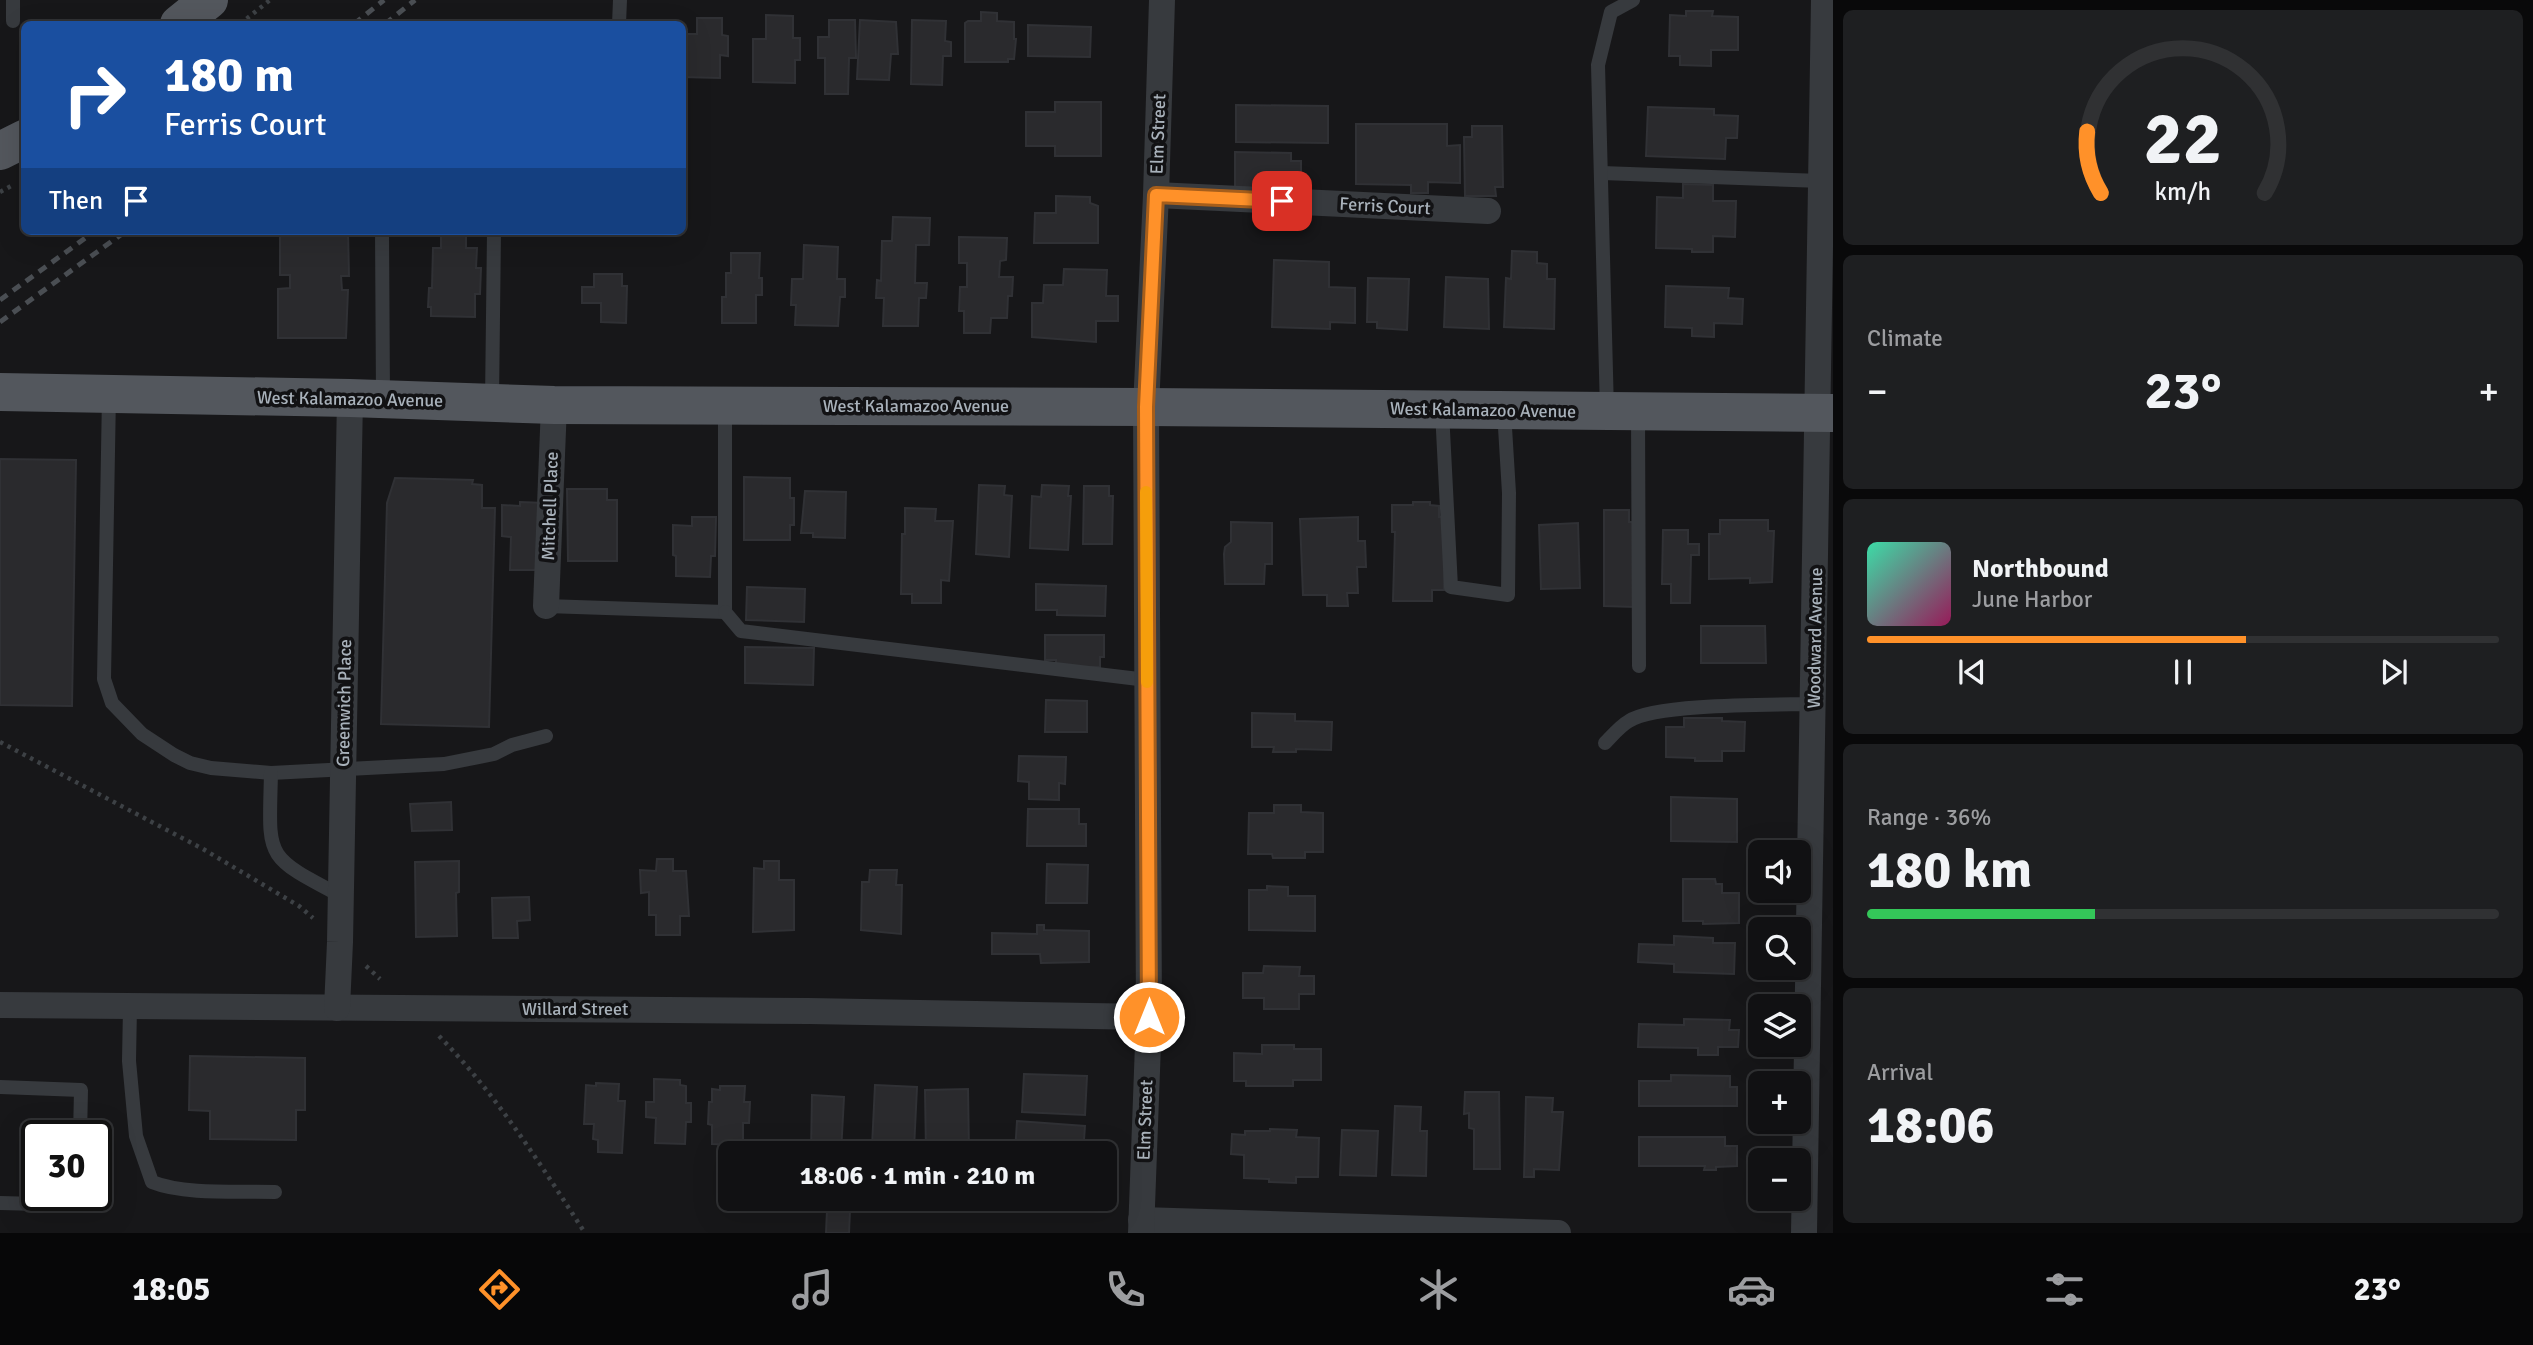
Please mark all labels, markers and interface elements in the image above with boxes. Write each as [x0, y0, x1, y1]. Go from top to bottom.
text: 180 m [164, 45, 294, 105]
icon: right [49, 49, 140, 140]
street label: Elm Street [1146, 93, 1170, 175]
text: 22 [2144, 96, 2222, 185]
text: Ferris Court [164, 105, 326, 144]
pin [1252, 171, 1312, 231]
text: km/h [2155, 176, 2211, 207]
icon: arrive [117, 182, 155, 220]
icon: arrive [1263, 182, 1301, 220]
text: Then [49, 185, 103, 217]
street label: Ferris Court [1339, 193, 1431, 219]
text: Climate [1867, 324, 1943, 353]
text: 23° [2145, 359, 2221, 423]
text: − [1867, 368, 1888, 415]
text: + [2478, 368, 2499, 415]
street label: West Kalamazoo Avenue [257, 386, 443, 412]
street label: West Kalamazoo Avenue [823, 395, 1009, 417]
street label: West Kalamazoo Avenue [1390, 397, 1576, 423]
street label: Mitchell Place [537, 451, 563, 561]
text: Northbound [1972, 553, 2109, 585]
street label: Woodward Avenue [1803, 567, 1827, 709]
text: June Harbor [1972, 585, 2092, 614]
street label: Greenwich Place [332, 639, 356, 767]
icon: previous [1953, 653, 1991, 691]
icon: pause [2164, 653, 2202, 691]
icon: next [2375, 653, 2413, 691]
text: Range · 36% [1867, 803, 1991, 832]
text: 180 km [1867, 838, 2032, 902]
map controls [1748, 840, 1811, 1211]
button: sound [1748, 840, 1811, 903]
button: search [1748, 917, 1811, 980]
position arrow [1112, 980, 1186, 1054]
button: layers [1748, 994, 1811, 1057]
street label: Willard Street [522, 998, 628, 1020]
text: Arrival [1867, 1058, 1933, 1087]
button: + [1748, 1071, 1811, 1134]
street label: Elm Street [1133, 1079, 1157, 1161]
text: 18:06 [1867, 1093, 1995, 1157]
speed limit sign: 30 [21, 1120, 112, 1211]
button: − [1748, 1148, 1811, 1211]
text: 18:06 · 1 min · 210 m [800, 1160, 1035, 1192]
icon: directions [475, 1265, 524, 1314]
icon: music [788, 1265, 837, 1314]
icon: phone [1101, 1265, 1150, 1314]
icon: climate [1414, 1265, 1463, 1314]
icon: car [1727, 1265, 1776, 1314]
icon: filters [2040, 1265, 2089, 1314]
text: 18:05 [132, 1270, 211, 1309]
text: 23° [2353, 1270, 2401, 1309]

